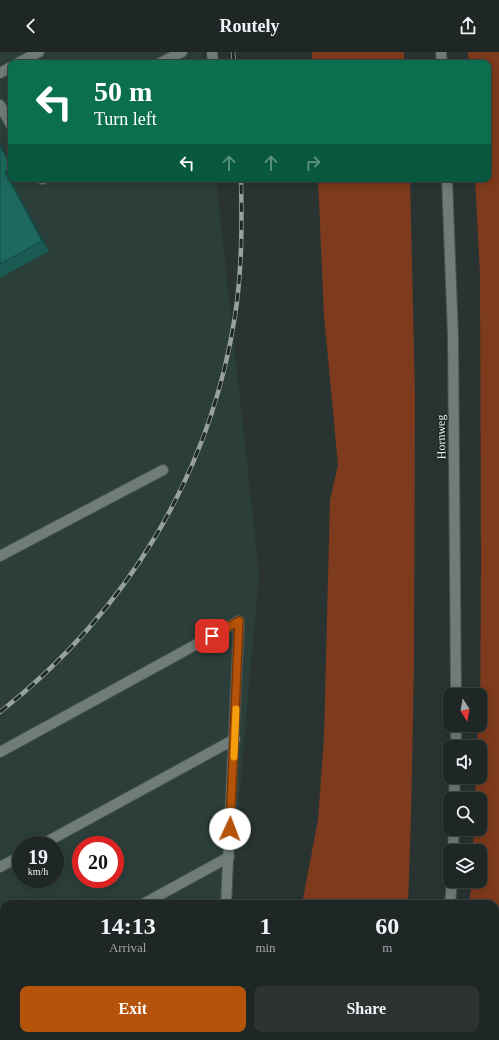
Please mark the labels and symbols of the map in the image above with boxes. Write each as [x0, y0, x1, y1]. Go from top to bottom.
street label: Hornweg [434, 415, 448, 459]
pin [195, 619, 229, 653]
north arrow [443, 688, 487, 732]
position arrow [209, 808, 251, 850]
speed limit sign: 20 [72, 836, 124, 888]

